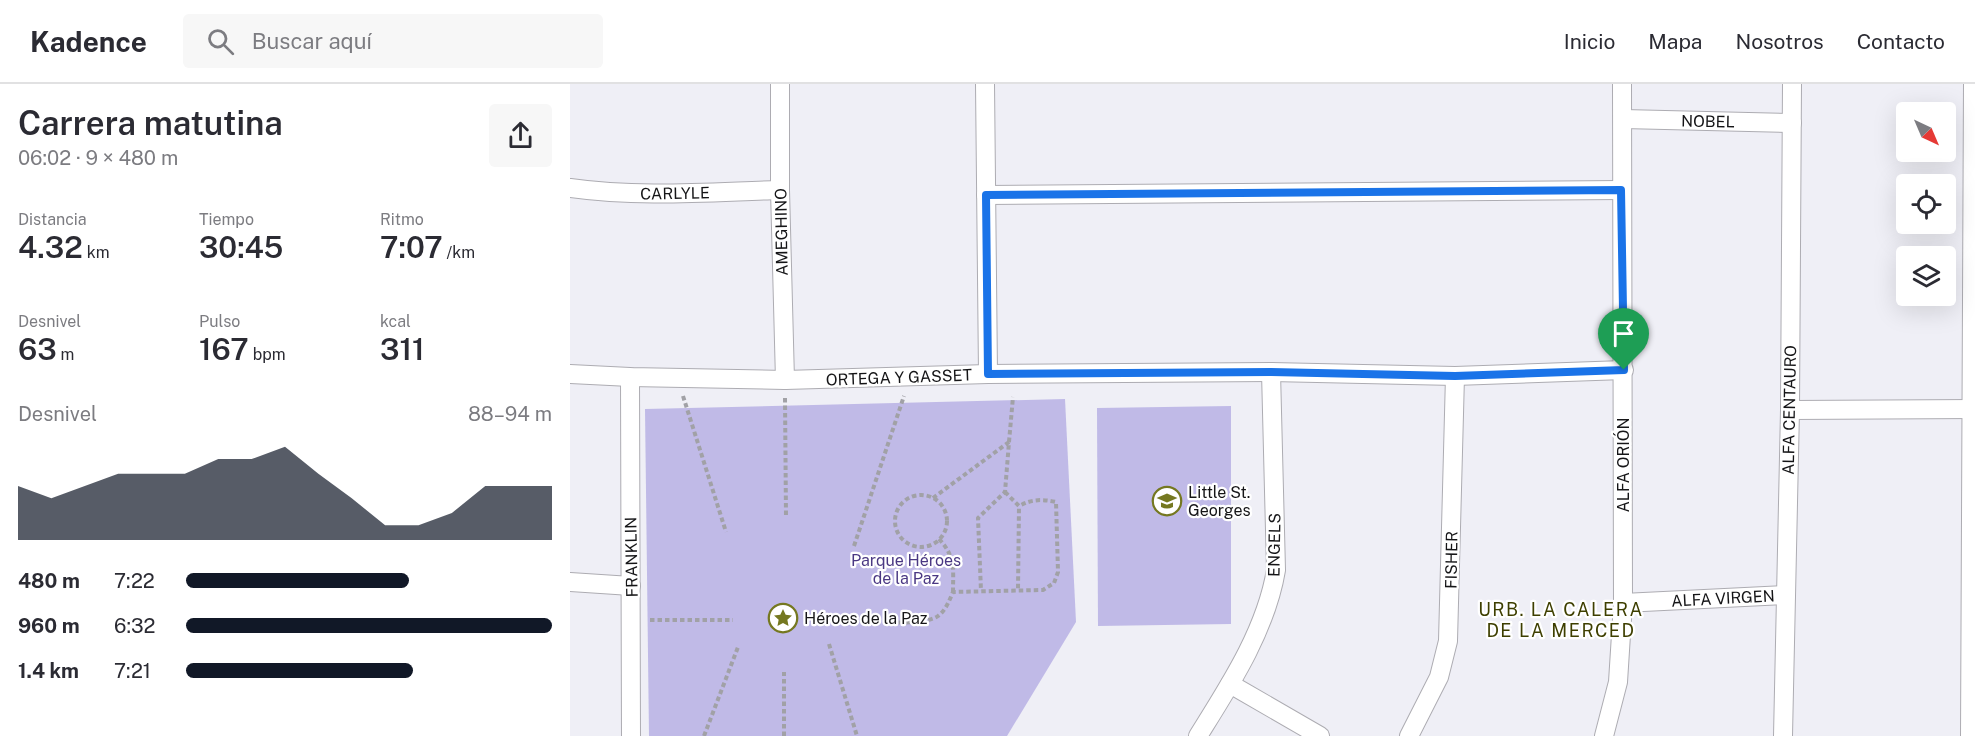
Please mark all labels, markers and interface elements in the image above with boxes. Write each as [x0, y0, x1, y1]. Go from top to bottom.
search box [183, 14, 603, 68]
text: Kadence [30, 25, 147, 58]
icon: search [204, 25, 237, 58]
text: Buscar aquí [252, 28, 372, 54]
text: Inicio [1564, 29, 1615, 54]
text: Mapa [1648, 29, 1702, 54]
text: Nosotros [1735, 29, 1824, 54]
text: Contacto [1857, 29, 1945, 54]
north arrow [1896, 102, 1956, 162]
map controls [1896, 102, 1956, 306]
text: Carrera matutina [18, 104, 283, 142]
button: share [489, 104, 552, 167]
street label: NOBEL [1681, 112, 1735, 131]
text: 06:02 · 9 × 480 m [18, 146, 178, 170]
button: locate [1896, 174, 1956, 234]
street label: CARLYLE [640, 183, 710, 204]
street label: AMEGHINO [771, 188, 792, 276]
text: Distancia [18, 210, 87, 229]
text: Tiempo [199, 210, 254, 229]
text: Ritmo [380, 210, 424, 229]
text: 4.32 [18, 229, 83, 265]
text: 30:45 [199, 229, 283, 265]
text: 7:07 [380, 229, 443, 265]
text: km [83, 243, 110, 262]
text: /km [443, 243, 475, 262]
button: layers [1896, 246, 1956, 306]
pin [1598, 308, 1649, 370]
text: Desnivel [18, 312, 81, 331]
text: Pulso [199, 312, 240, 331]
text: kcal [380, 312, 411, 331]
icon: arrive [1607, 317, 1640, 350]
text: 63 [18, 331, 57, 367]
text: 167 [199, 331, 249, 367]
text: 311 [380, 331, 425, 367]
text: m [57, 345, 74, 364]
text: bpm [249, 345, 286, 364]
street label: ALFA CENTAURO [1779, 345, 1800, 475]
street label: ORTEGA Y GASSET [826, 365, 973, 390]
text: Desnivel [18, 402, 97, 426]
text: 88–94 m [468, 402, 552, 426]
street label: ALFA ORIÓN [1613, 417, 1633, 513]
place label: Little St. Georges [1188, 483, 1251, 520]
school or university icon: Little St. Georges [1151, 485, 1183, 517]
street label: ENGELS [1264, 513, 1285, 577]
street label: FRANKLIN [621, 517, 642, 597]
street label: FISHER [1441, 531, 1462, 589]
park label: Parque Héroes de la Paz [851, 551, 961, 588]
text: 480 m [18, 569, 80, 593]
text: 7:22 [114, 569, 155, 593]
street label: ALFA VIRGEN [1671, 586, 1775, 611]
district label: URB. LA CALERA DE LA MERCED [1478, 599, 1644, 641]
place icon: Héroes de la Paz [767, 602, 799, 634]
place label: Héroes de la Paz [804, 609, 928, 628]
text: 960 m [18, 614, 80, 638]
text: 6:32 [114, 614, 155, 638]
text: 1.4 km [18, 659, 79, 683]
text: 7:21 [114, 659, 151, 683]

